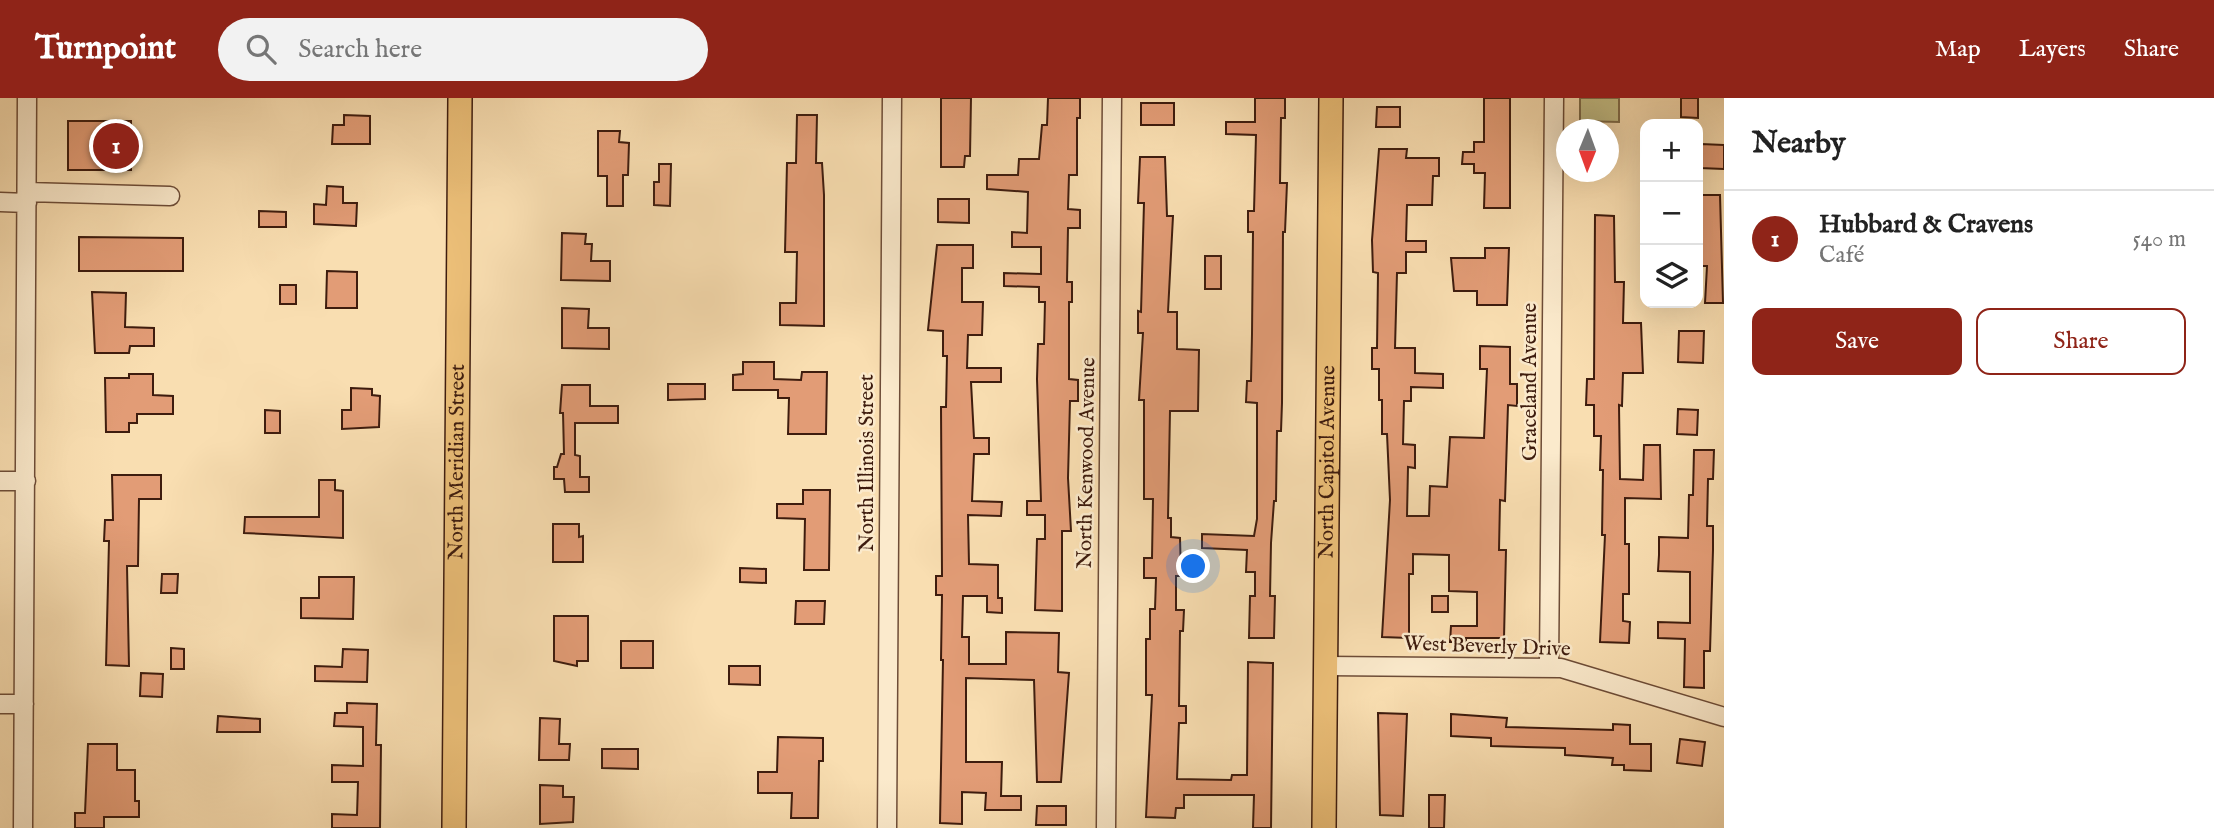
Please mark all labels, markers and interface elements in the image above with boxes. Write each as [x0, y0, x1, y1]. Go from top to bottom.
search box [218, 18, 708, 81]
text: Turnpoint [35, 28, 176, 70]
icon: search [242, 30, 280, 68]
text: Search here [298, 33, 422, 66]
text: Map [1935, 34, 1981, 65]
text: Layers [2019, 34, 2086, 65]
text: Share [2124, 34, 2179, 65]
north arrow [1556, 119, 1619, 182]
map controls [1640, 119, 1703, 308]
button: + [1640, 119, 1703, 182]
pin: 1 [93, 120, 139, 172]
text: Nearby [1752, 125, 1845, 163]
button: − [1640, 182, 1703, 245]
text: Hubbard & Cravens [1819, 208, 2033, 241]
text: 1 [1771, 225, 1779, 254]
text: 540 m [2132, 225, 2186, 254]
text: Café [1819, 241, 1864, 270]
button: layers [1640, 245, 1703, 308]
street label: Graceland Avenue [1517, 303, 1544, 461]
button: Save [1752, 308, 1962, 375]
button: Share [1976, 308, 2186, 375]
street label: North Kenwood Avenue [1072, 357, 1102, 569]
street label: North Meridian Street [443, 364, 471, 560]
street label: North Capitol Avenue [1313, 365, 1342, 559]
street label: North Illinois Street [854, 374, 881, 552]
your location [1176, 549, 1210, 583]
street label: West Beverly Drive [1403, 631, 1571, 663]

